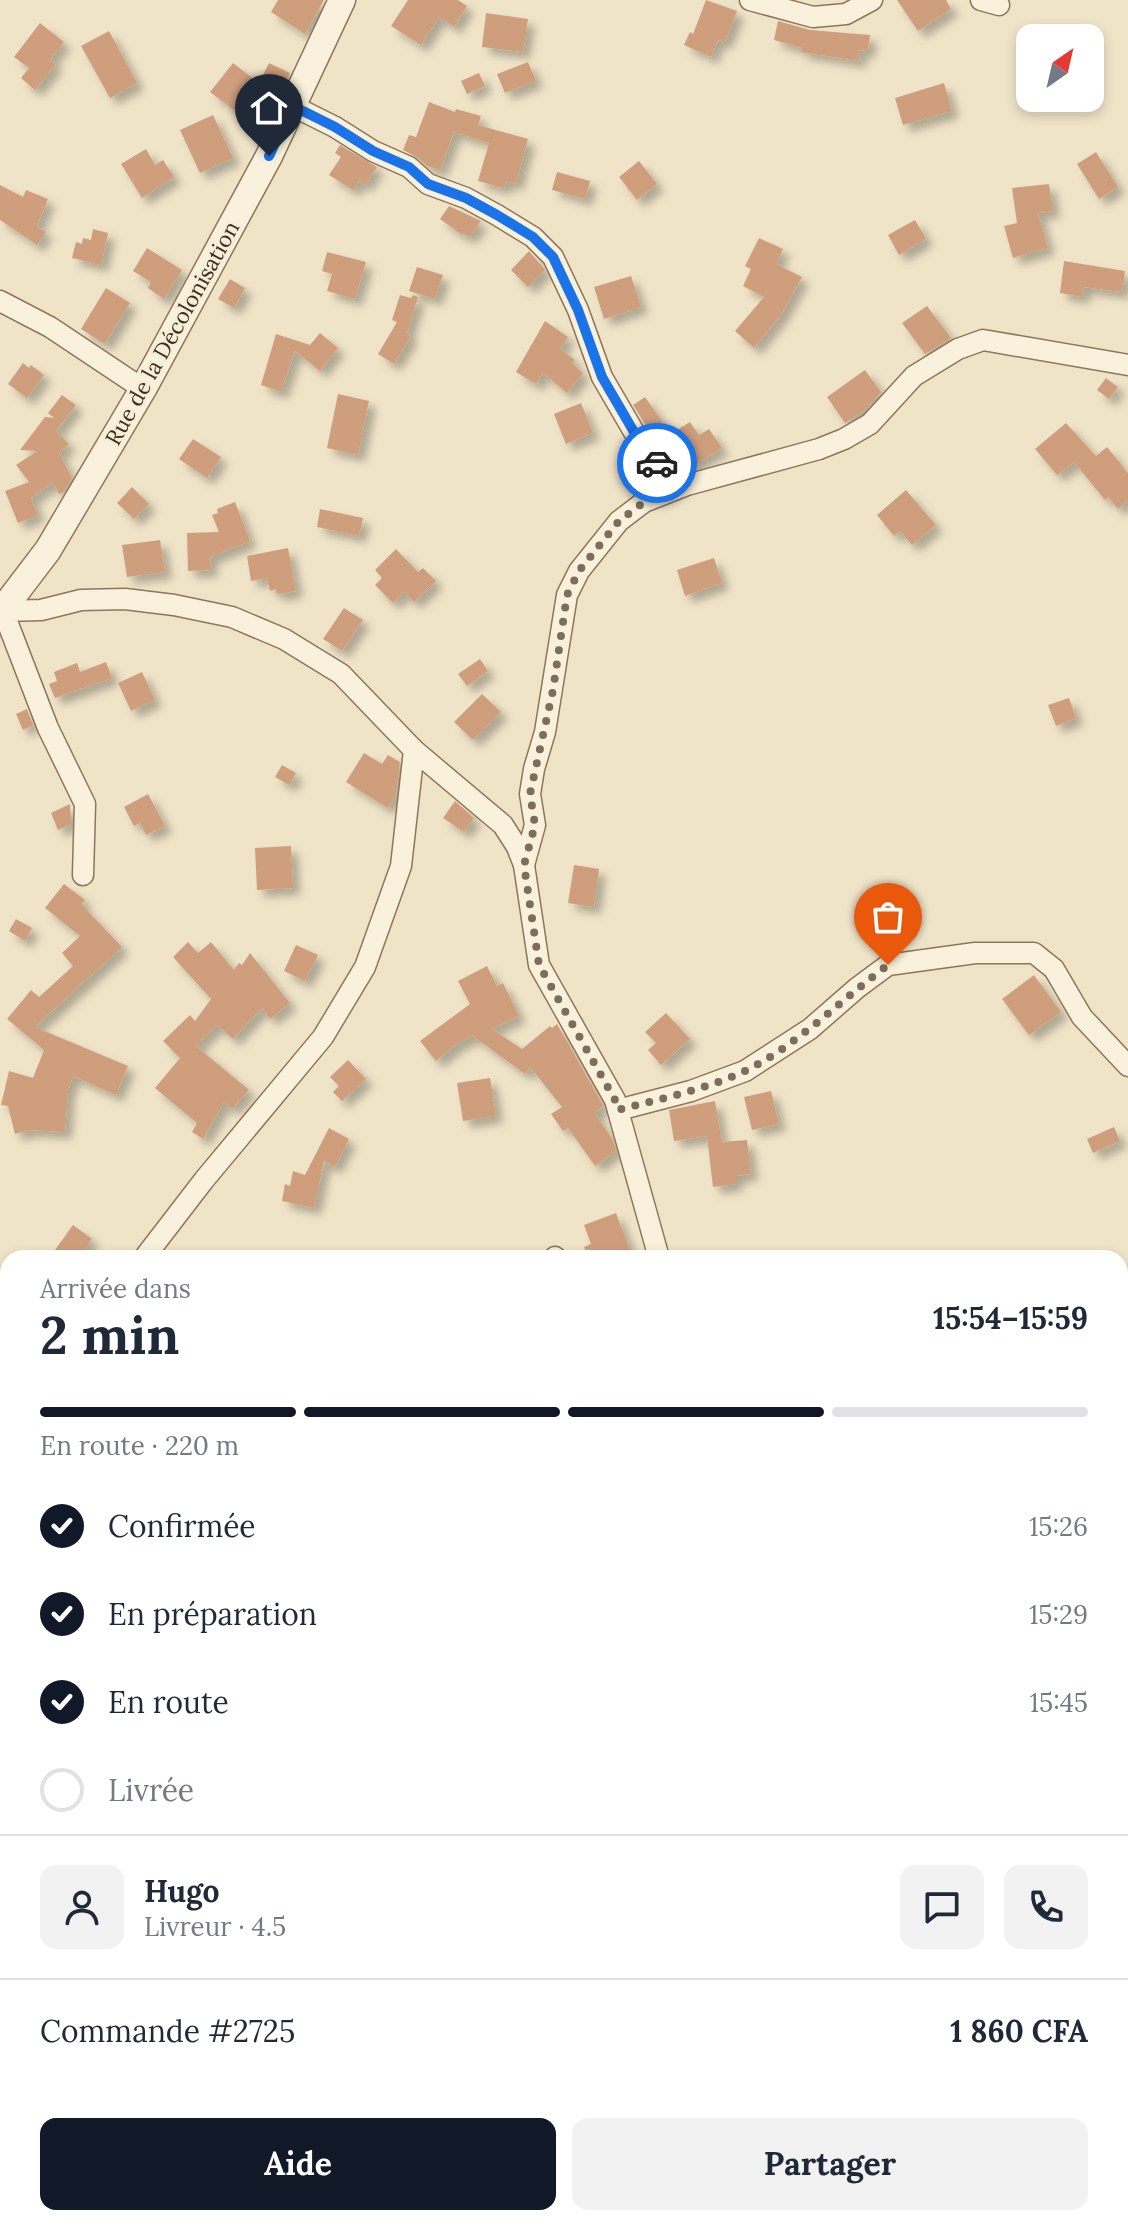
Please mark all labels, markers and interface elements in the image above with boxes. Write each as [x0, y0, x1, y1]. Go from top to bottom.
north arrow [1016, 24, 1104, 112]
map controls [1016, 24, 1104, 112]
pin [235, 74, 303, 156]
icon: home [247, 86, 291, 130]
street label: Rue de la Décolonisation [99, 216, 245, 450]
courier [617, 423, 697, 503]
icon: car [635, 441, 679, 485]
pin [854, 883, 922, 965]
icon: bag [866, 895, 910, 939]
text: Arrivée dans [40, 1272, 191, 1305]
text: 15:54–15:59 [933, 1299, 1088, 1337]
text: 2 min [40, 1302, 179, 1368]
text: En route · 220 m [40, 1429, 239, 1462]
icon: check [40, 1504, 84, 1548]
text: Confirmée [108, 1507, 256, 1545]
text: 15:26 [1029, 1510, 1088, 1543]
icon: check [40, 1592, 84, 1636]
text: En préparation [108, 1595, 317, 1633]
text: 15:29 [1029, 1598, 1088, 1631]
icon: check [40, 1680, 84, 1724]
text: En route [108, 1683, 229, 1721]
text: 15:45 [1030, 1686, 1088, 1719]
text: Livrée [108, 1771, 194, 1809]
button: person [40, 1865, 124, 1949]
button: chat [900, 1865, 984, 1949]
button: phone [1004, 1865, 1088, 1949]
text: Hugo [144, 1872, 219, 1910]
text: Livreur · 4.5 [144, 1910, 286, 1943]
text: Commande #2725 [40, 2012, 295, 2050]
text: 1 860 CFA [950, 2012, 1088, 2050]
button: Aide [40, 2118, 556, 2210]
button: Partager [572, 2118, 1088, 2210]

